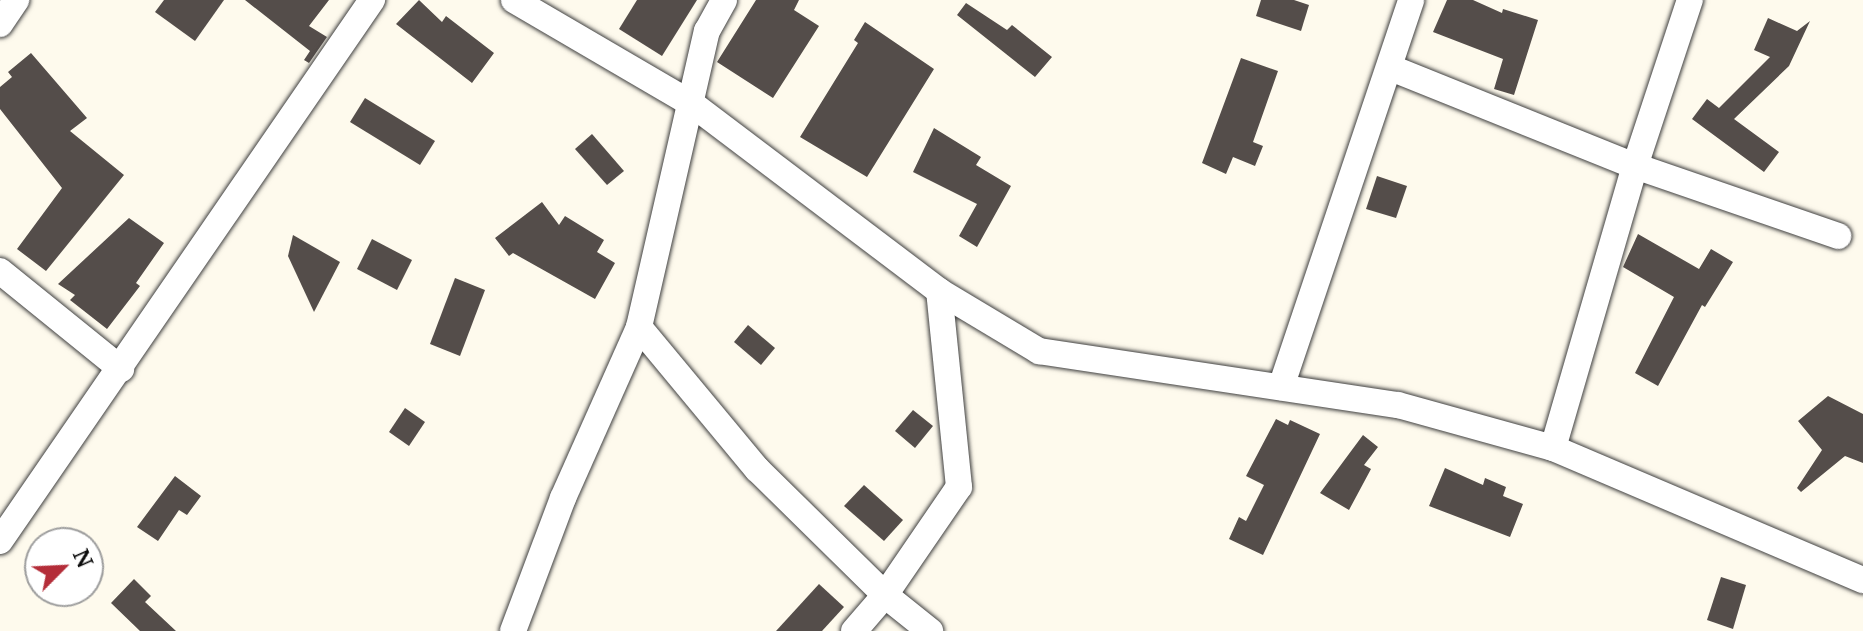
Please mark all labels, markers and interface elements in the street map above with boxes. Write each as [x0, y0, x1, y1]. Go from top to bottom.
north arrow [24, 527, 104, 607]
text: N [67, 544, 101, 572]

